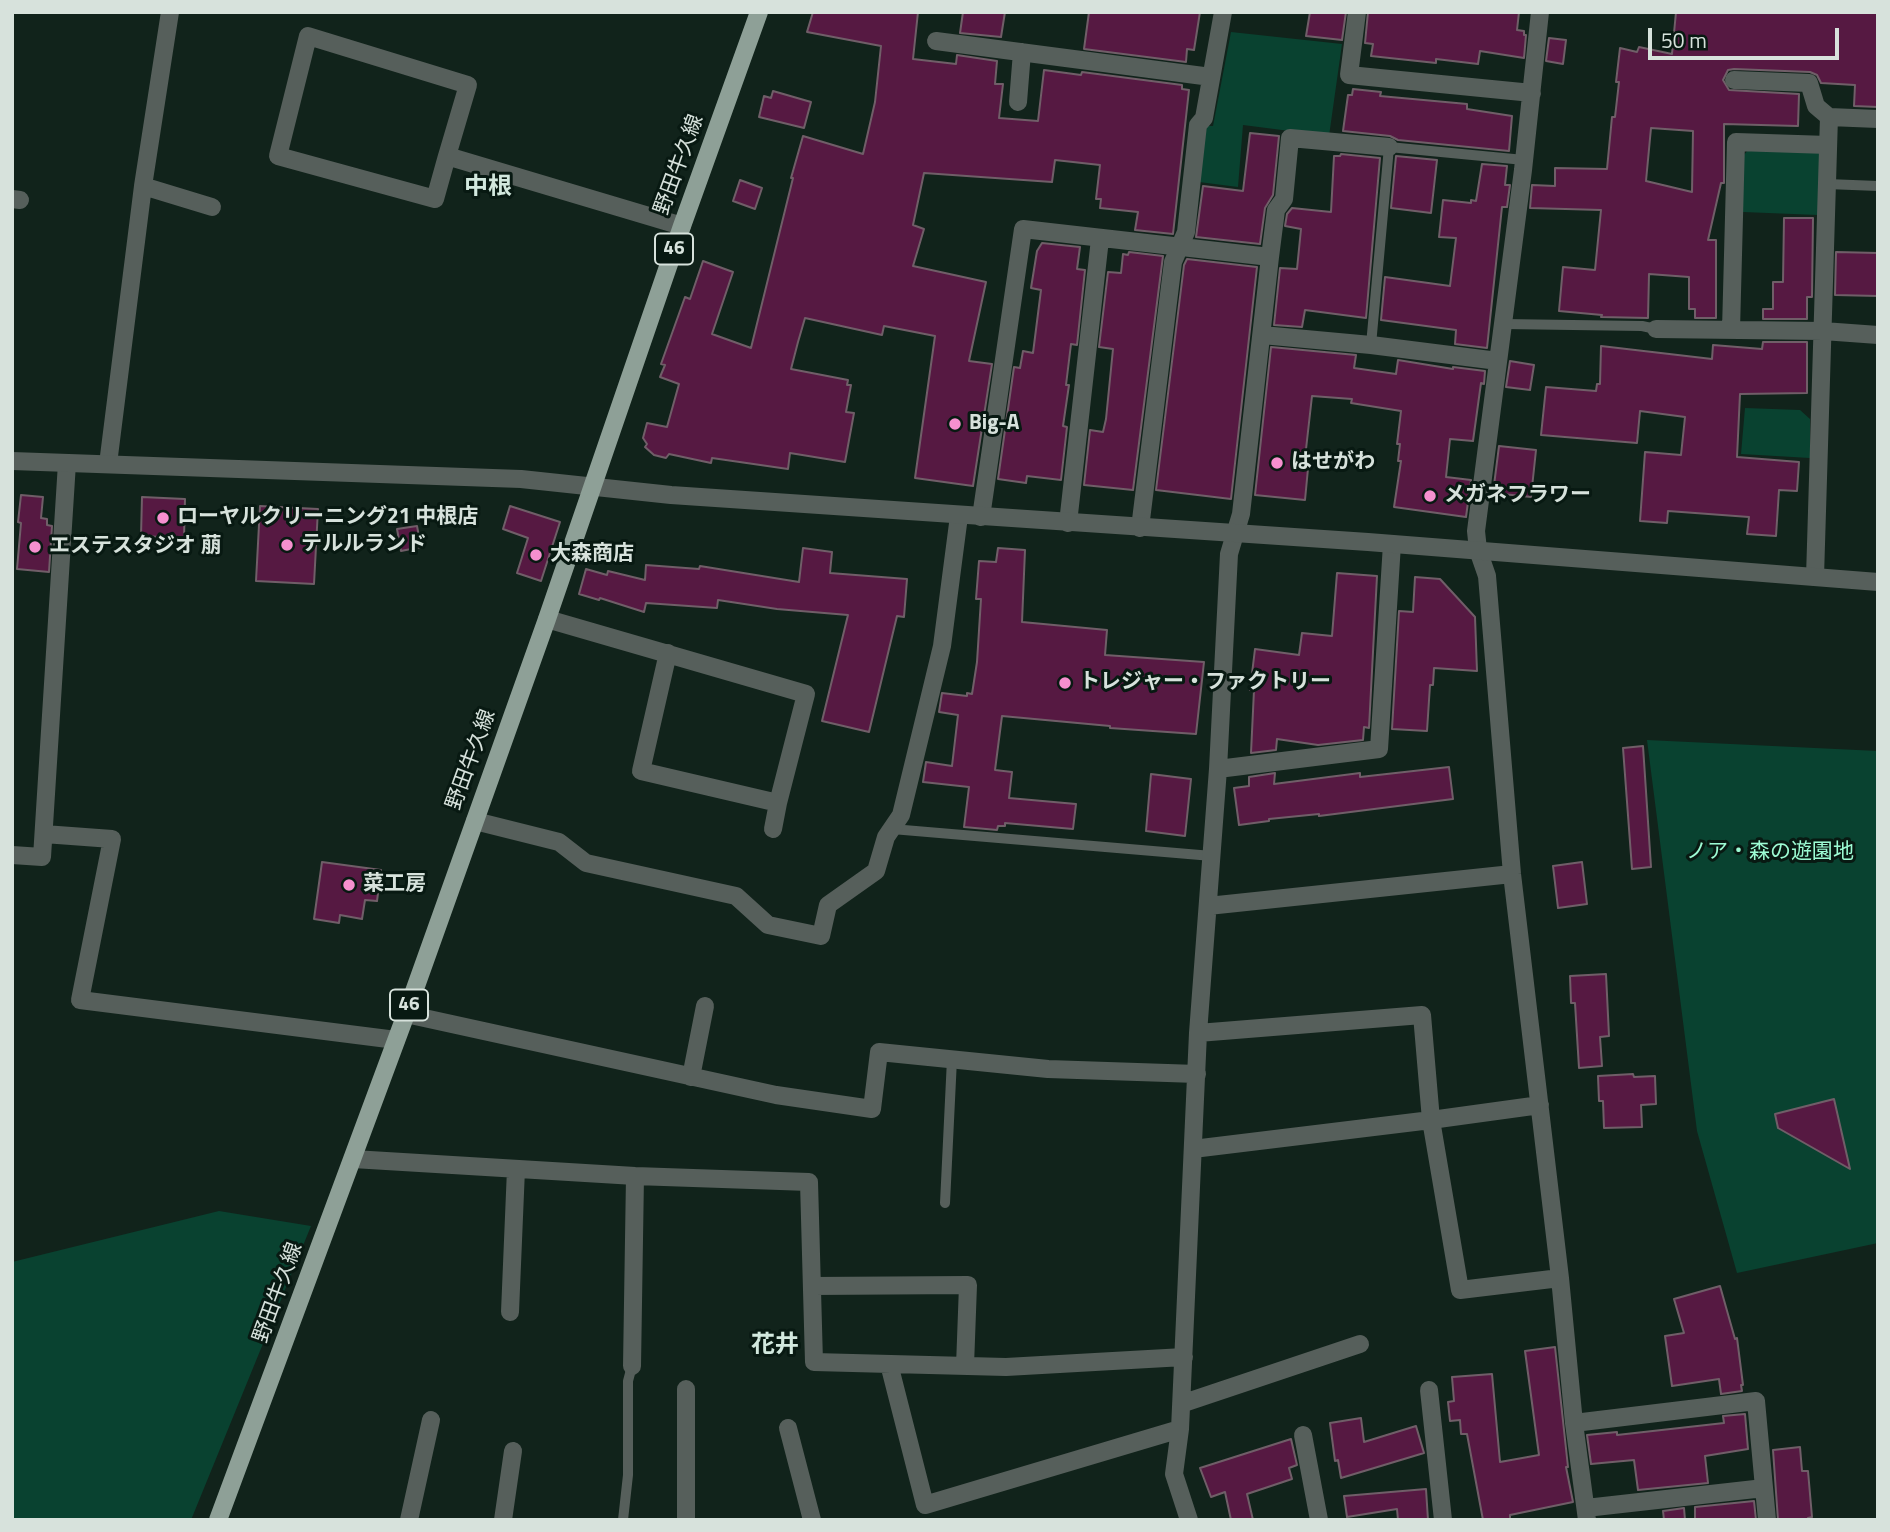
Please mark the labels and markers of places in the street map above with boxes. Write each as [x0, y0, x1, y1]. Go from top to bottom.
place label: Big-A [969, 411, 1019, 437]
marker: Big-A [947, 416, 963, 432]
place label: はせがわ [1291, 450, 1375, 476]
marker: はせがわ [1269, 455, 1285, 471]
place label: メガネフラワー [1444, 483, 1591, 509]
marker: メガネフラワー [1422, 488, 1438, 504]
place label: ローヤルクリーニング21 中根店 [177, 505, 478, 531]
marker: ローヤルクリーニング21 中根店 [155, 510, 171, 526]
place label: テルルランド [301, 532, 427, 558]
place label: エステスタジオ 萠 [49, 534, 222, 560]
marker: テルルランド [279, 537, 295, 553]
marker: エステスタジオ 萠 [27, 539, 43, 555]
place label: 大森商店 [550, 542, 634, 568]
marker: 大森商店 [528, 547, 544, 563]
place label: トレジャー・ファクトリー [1079, 670, 1331, 696]
marker: トレジャー・ファクトリー [1057, 675, 1073, 691]
place label: 菜工房 [363, 872, 426, 898]
marker: 菜工房 [341, 877, 357, 893]

